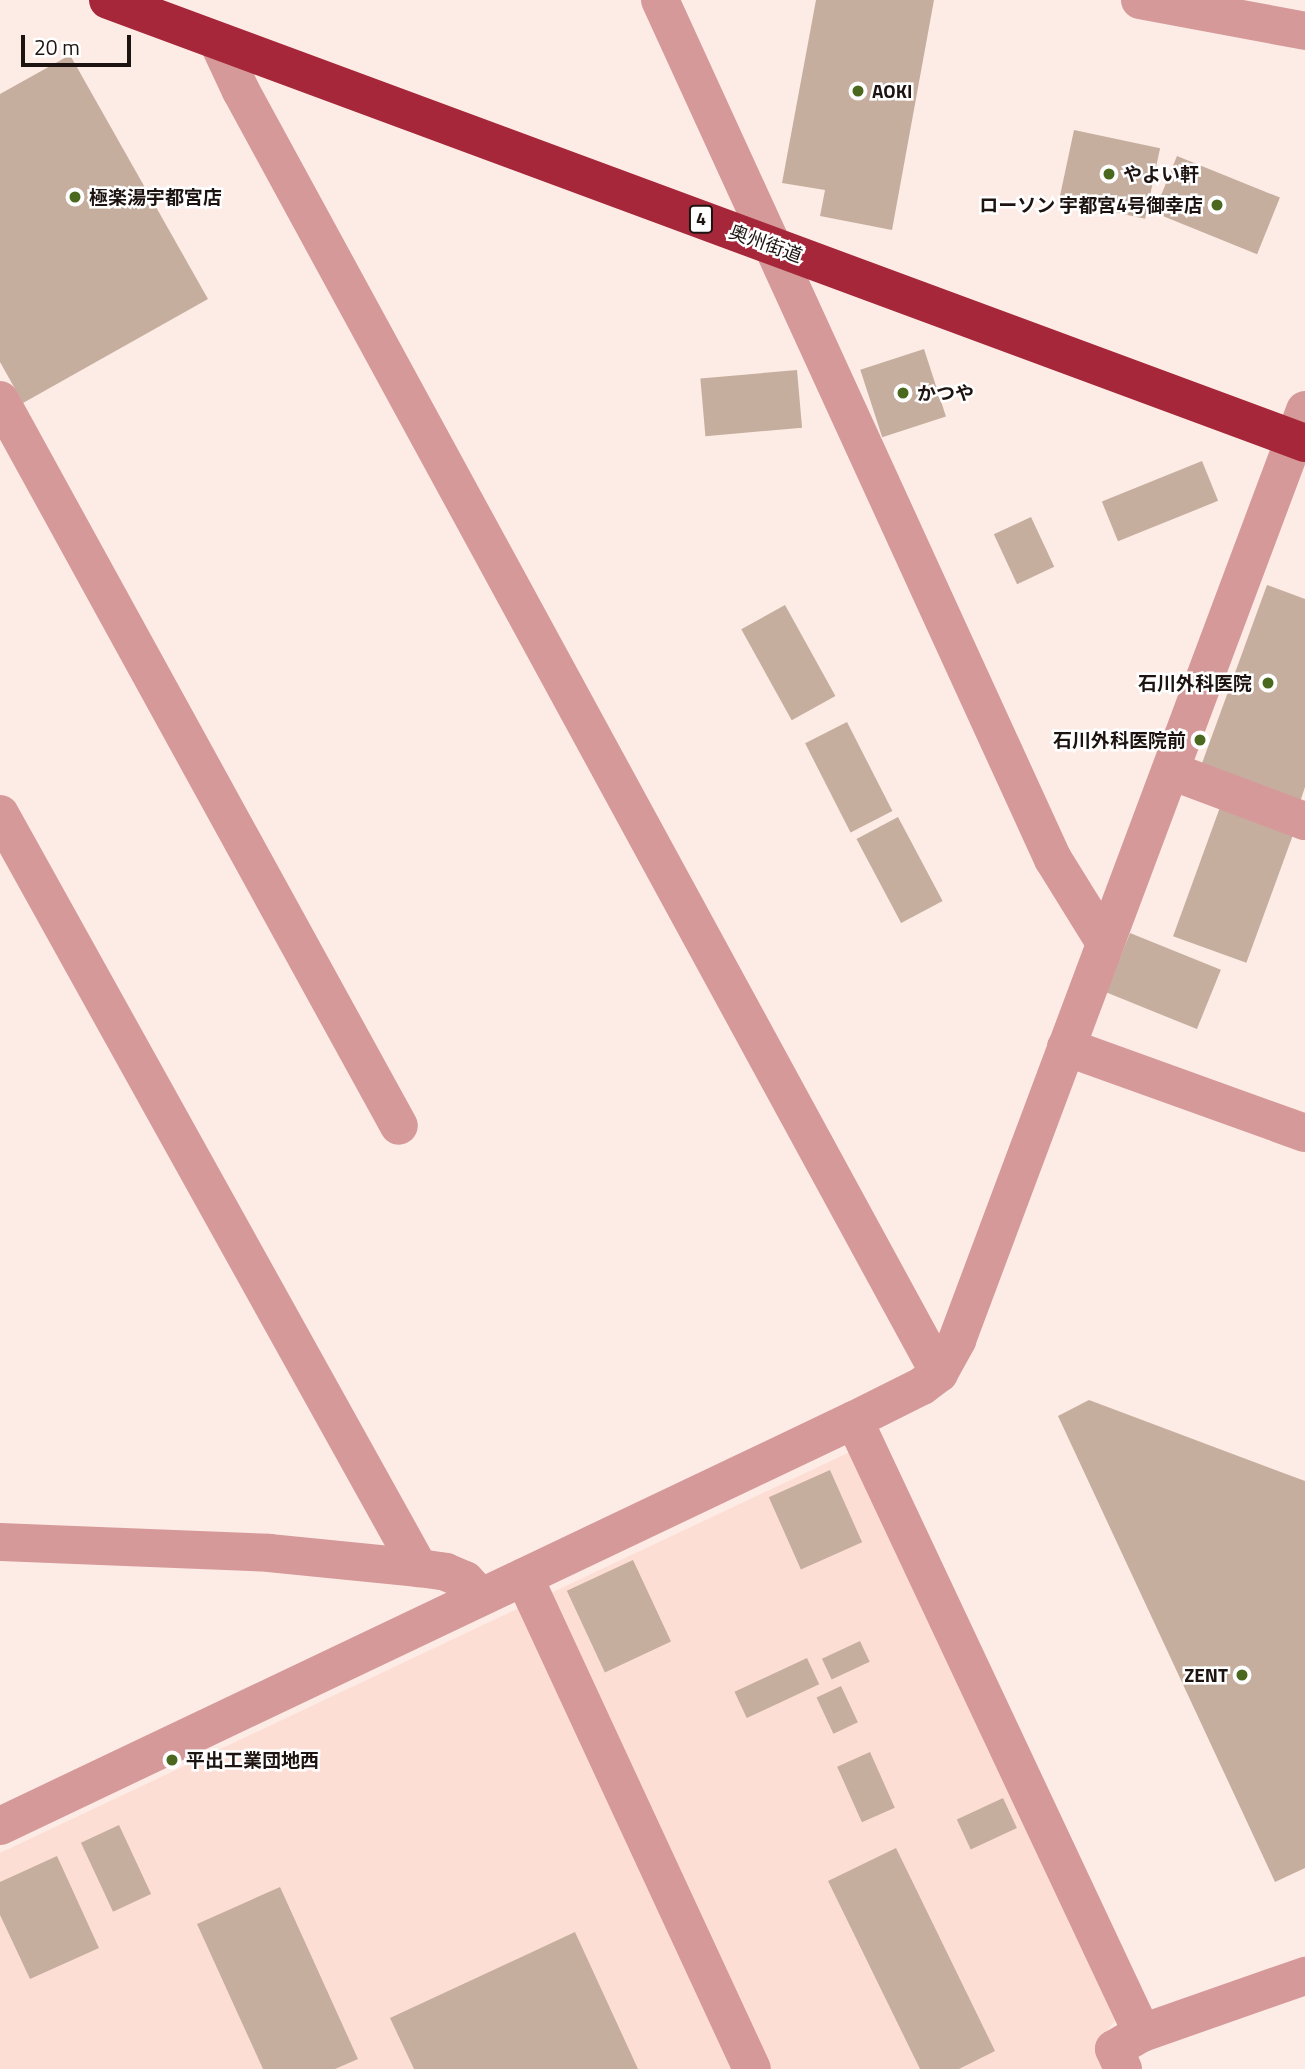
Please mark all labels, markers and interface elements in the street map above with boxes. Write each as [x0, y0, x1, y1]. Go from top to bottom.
scale bar [24, 21, 135, 65]
text: 20 m [34, 31, 80, 63]
place label: AOKI [872, 80, 912, 102]
marker: AOKI [850, 83, 866, 99]
place label: やよい軒 [1123, 163, 1199, 185]
marker: やよい軒 [1101, 166, 1117, 182]
place label: 極楽湯宇都宮店 [89, 186, 222, 208]
marker: 極楽湯宇都宮店 [67, 189, 83, 205]
place label: ローソン 宇都宮4号御幸店 [979, 194, 1203, 216]
marker: ローソン 宇都宮4号御幸店 [1209, 197, 1225, 213]
road number: 4 [689, 204, 713, 233]
street label: 奥州街道 [726, 219, 806, 267]
place label: かつや [917, 382, 974, 404]
marker: かつや [895, 385, 911, 401]
place label: 石川外科医院 [1138, 672, 1252, 694]
marker: 石川外科医院 [1258, 673, 1278, 693]
place label: 石川外科医院前 [1053, 729, 1186, 751]
marker: 石川外科医院前 [1192, 732, 1208, 748]
place label: ZENT [1184, 1664, 1228, 1686]
marker: ZENT [1234, 1667, 1250, 1683]
place label: 平出工業団地西 [186, 1749, 319, 1771]
marker: 平出工業団地西 [164, 1752, 180, 1768]

